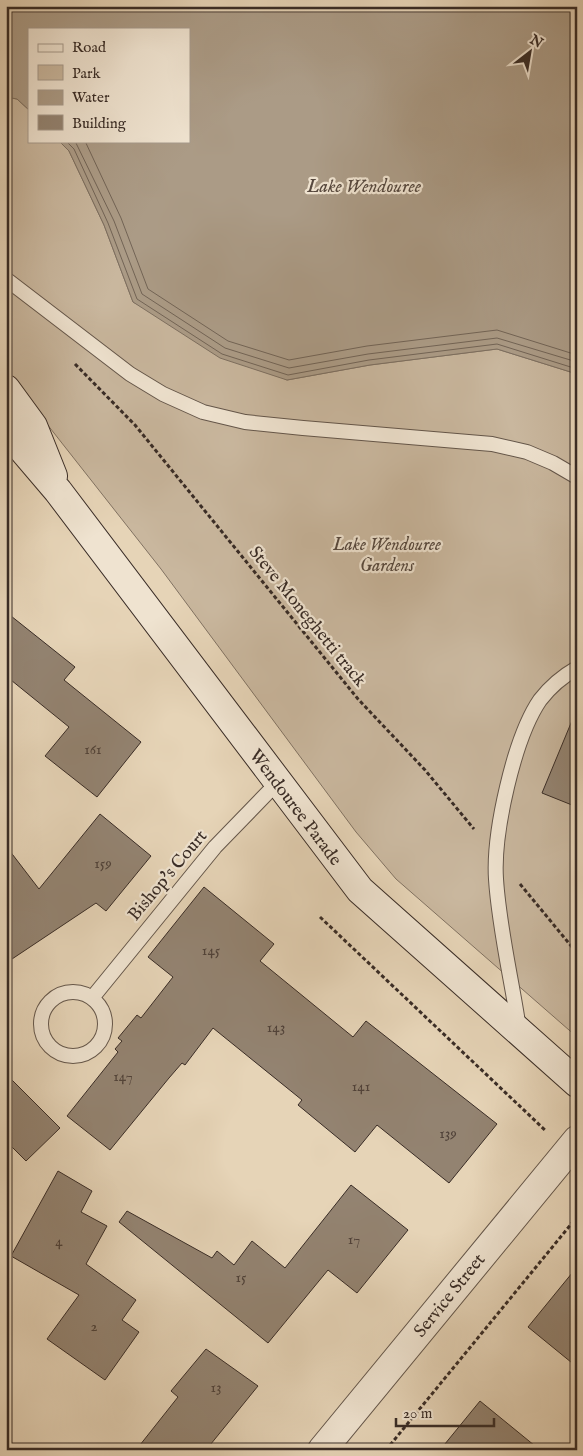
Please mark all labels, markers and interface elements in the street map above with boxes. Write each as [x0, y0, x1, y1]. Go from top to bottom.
legend [28, 28, 190, 142]
north arrow [506, 28, 556, 78]
text: N [525, 30, 546, 53]
text: Road [72, 38, 107, 57]
text: Park [72, 64, 102, 83]
text: Water [72, 88, 110, 107]
text: Building [72, 114, 127, 133]
water label: Lake Wendouree [306, 175, 422, 199]
park label: Lake Wendouree Gardens [332, 534, 441, 578]
street label: Steve Moneghetti track [243, 542, 371, 692]
house number: 161 [84, 740, 102, 759]
street label: Wendouree Parade [243, 745, 346, 871]
street label: Bishop's Court [123, 826, 213, 926]
house number: 159 [94, 854, 112, 873]
house number: 145 [202, 941, 221, 960]
house number: 143 [267, 1018, 285, 1037]
house number: 147 [113, 1067, 133, 1086]
house number: 141 [352, 1077, 370, 1096]
house number: 139 [439, 1124, 457, 1143]
house number: 17 [348, 1230, 360, 1249]
house number: 4 [55, 1232, 63, 1251]
street label: Service Street [409, 1249, 491, 1343]
house number: 15 [235, 1268, 247, 1287]
house number: 2 [90, 1317, 98, 1336]
house number: 13 [210, 1378, 222, 1397]
scale bar [396, 1396, 493, 1428]
text: 20 m [403, 1404, 433, 1423]

